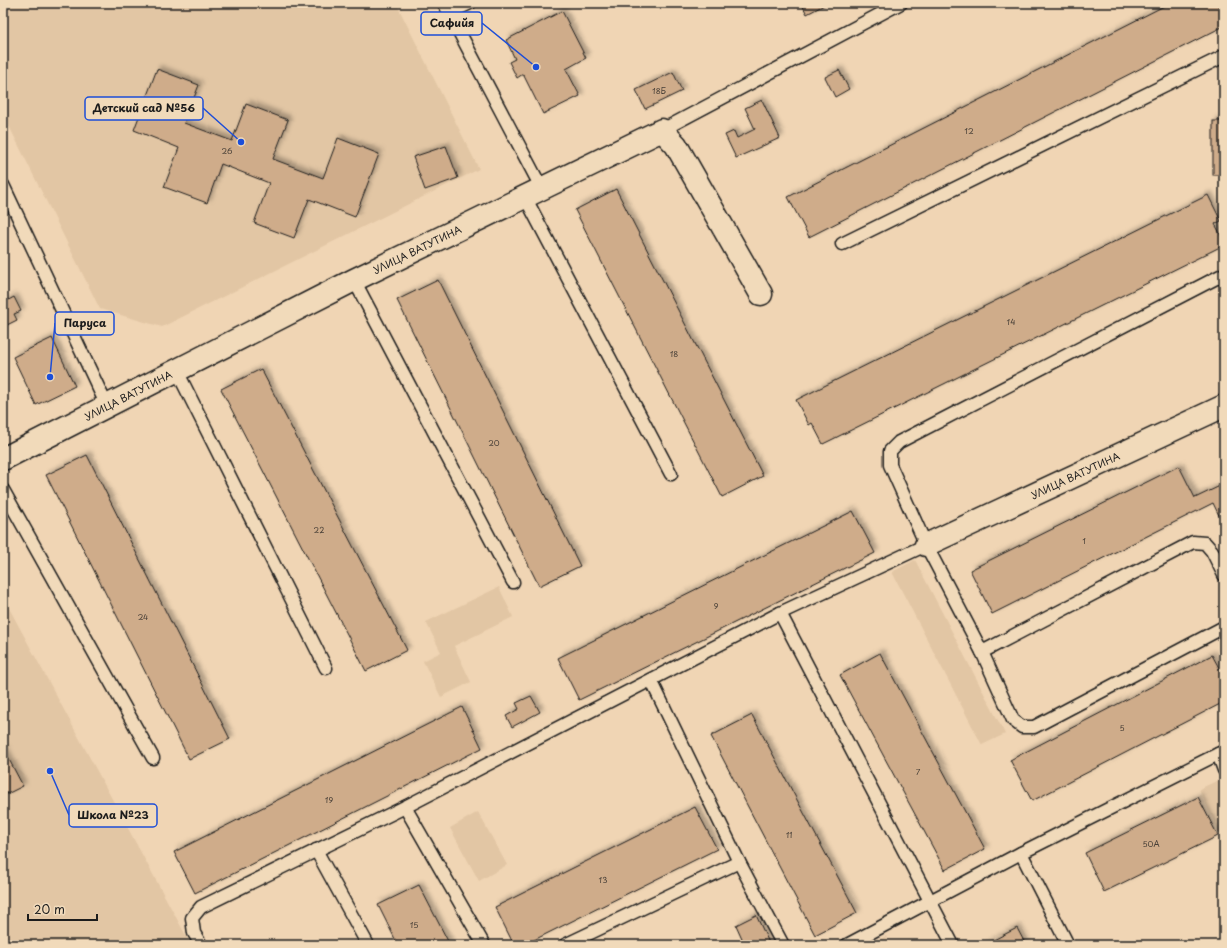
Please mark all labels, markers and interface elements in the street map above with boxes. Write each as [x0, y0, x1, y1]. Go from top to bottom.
callout: Сафийя [421, 12, 482, 35]
text: Сафийя [430, 14, 474, 31]
house number: 18Б [652, 85, 666, 97]
callout: Детский сад №56 [85, 97, 203, 120]
text: Детский сад №56 [92, 99, 195, 116]
house number: 12 [964, 125, 974, 137]
house number: 26 [222, 145, 233, 157]
street label: УЛИЦА ВАТУТИНА [370, 221, 464, 277]
callout: Паруса [55, 312, 114, 335]
text: Паруса [64, 314, 107, 331]
house number: 14 [1007, 316, 1015, 328]
house number: 18 [670, 348, 678, 360]
street label: УЛИЦА ВАТУТИНА [82, 366, 175, 424]
house number: 20 [488, 437, 500, 449]
street label: УЛИЦА ВАТУТИНА [1028, 448, 1122, 502]
house number: 22 [314, 524, 324, 536]
house number: 1 [1082, 535, 1086, 547]
house number: 9 [714, 600, 719, 612]
house number: 24 [138, 611, 148, 623]
house number: 5 [1119, 722, 1125, 734]
house number: 7 [916, 766, 921, 778]
house number: 19 [325, 794, 333, 806]
callout: Школа №23 [69, 804, 157, 827]
text: Школа №23 [77, 806, 149, 823]
house number: 11 [786, 829, 792, 841]
house number: 50А [1142, 838, 1160, 850]
house number: 13 [599, 874, 607, 886]
scale bar [28, 896, 97, 922]
text: 20 m [34, 900, 65, 918]
house number: 15 [410, 919, 418, 931]

